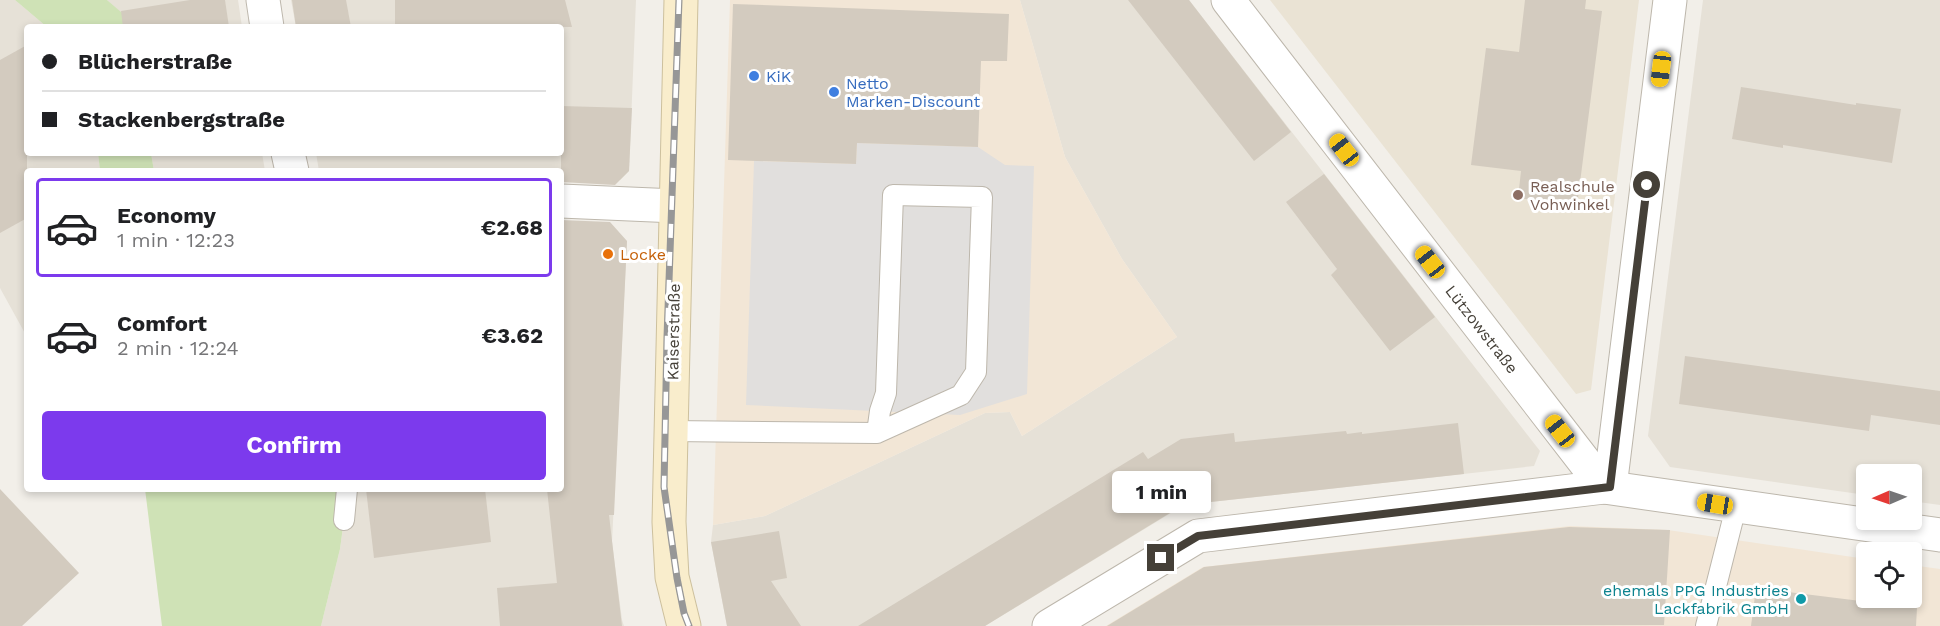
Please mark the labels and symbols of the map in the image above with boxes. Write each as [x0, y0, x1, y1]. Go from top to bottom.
car [1650, 50, 1672, 88]
place label: KiK [766, 67, 792, 86]
marker: KiK [747, 69, 761, 83]
place label: Netto Marken-Discount [846, 74, 981, 111]
marker: Netto Marken-Discount [827, 85, 841, 99]
car [1326, 130, 1362, 170]
route start [1633, 171, 1660, 198]
place label: Realschule Vohwinkel [1530, 177, 1615, 214]
marker: Realschule Vohwinkel [1511, 188, 1525, 202]
car [1412, 242, 1448, 282]
place label: Locke [620, 245, 666, 264]
marker: Locke [601, 247, 615, 261]
street label: Lützowstraße [1441, 281, 1522, 377]
street label: Kaiserstraße [663, 283, 684, 381]
car [1542, 411, 1578, 451]
north arrow [1856, 464, 1922, 530]
callout: 1 min [1112, 471, 1210, 513]
car [1696, 492, 1734, 516]
route end [1147, 544, 1174, 571]
place label: ehemals PPG Industries Lackfabrik GmbH [1603, 581, 1789, 618]
marker: ehemals PPG Industries Lackfabrik GmbH [1794, 592, 1808, 606]

